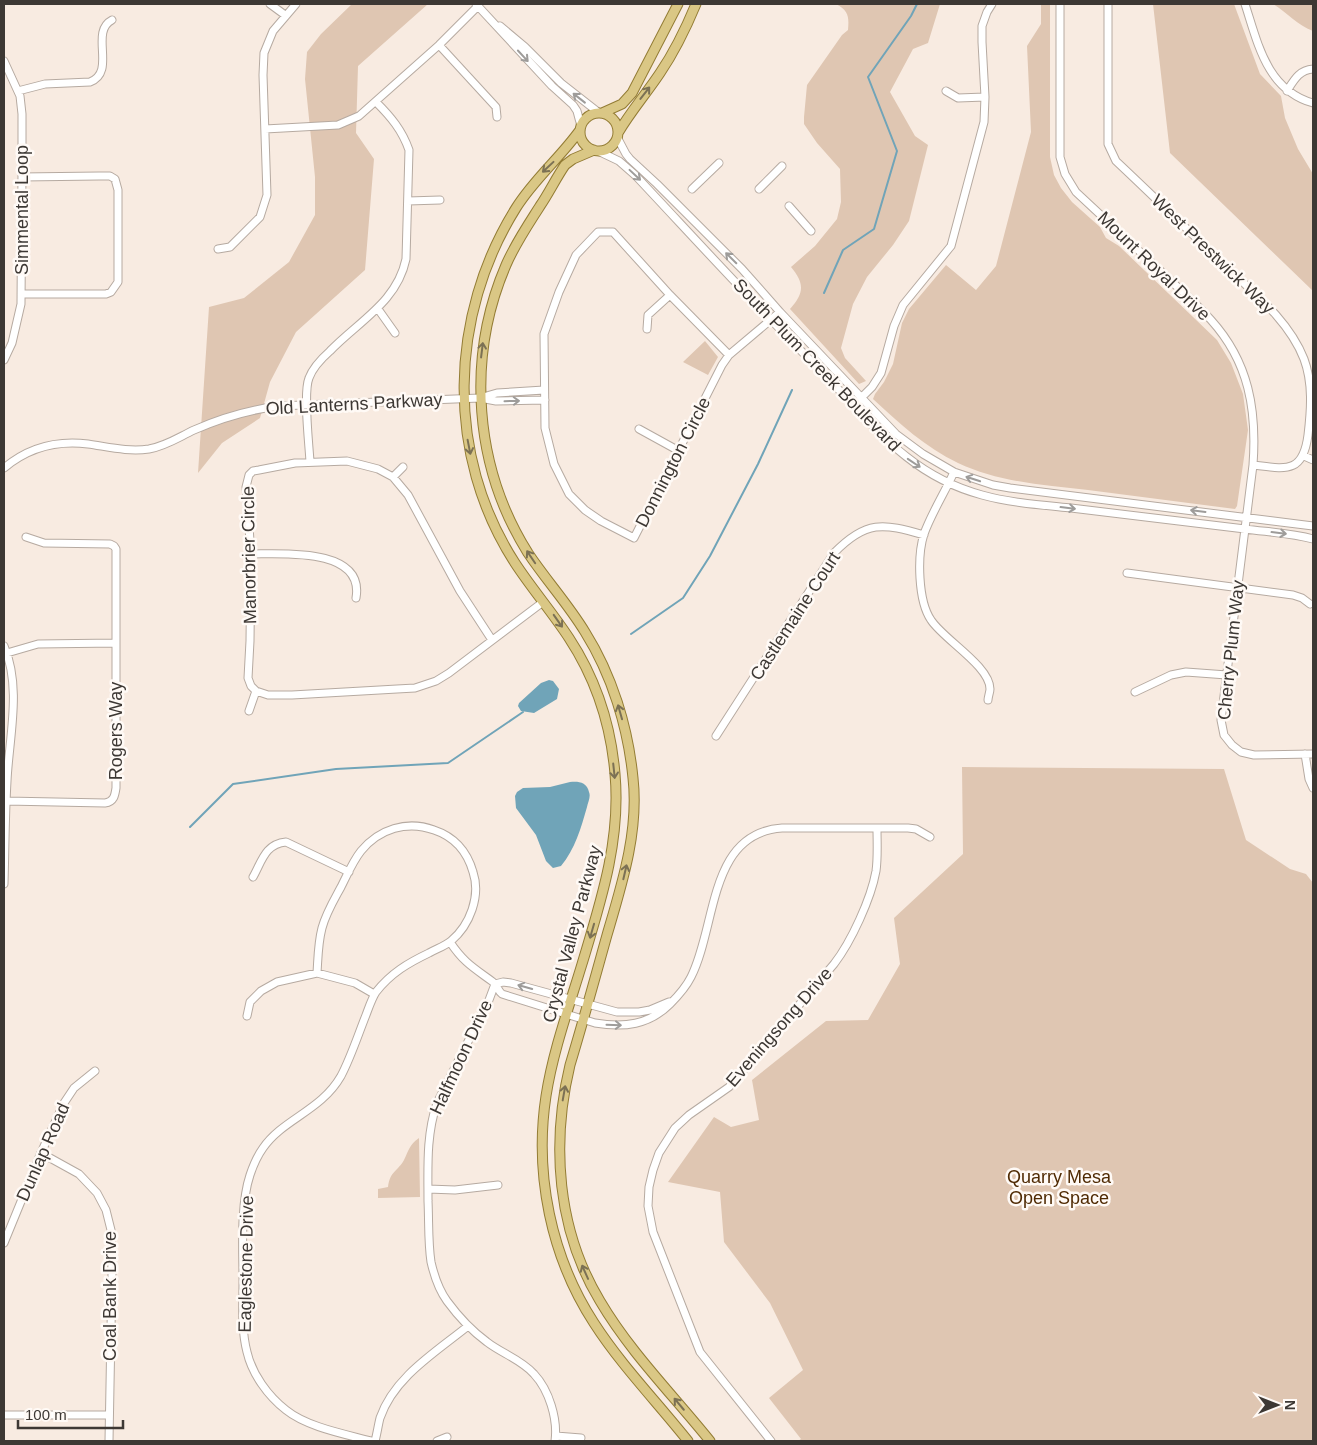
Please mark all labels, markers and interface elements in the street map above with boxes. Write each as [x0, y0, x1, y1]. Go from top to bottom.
one-way arrow [517, 50, 529, 63]
one-way arrow [639, 86, 650, 99]
one-way arrow [573, 93, 586, 104]
street label: Simmental Loop [12, 145, 32, 275]
one-way arrow [542, 161, 555, 173]
one-way arrow [628, 169, 641, 181]
street label: West Prestwick Way [1147, 190, 1279, 318]
street label: Mount Royal Drive [1094, 207, 1214, 325]
one-way arrow [725, 252, 737, 264]
street label: South Plum Creek Boulevard [729, 275, 905, 455]
one-way arrow [477, 342, 487, 358]
street label: Old Lanterns Parkway [265, 389, 443, 419]
street label: Donnington Circle [632, 394, 714, 530]
one-way arrow [504, 396, 520, 406]
one-way arrow [465, 439, 475, 455]
one-way arrow [907, 458, 921, 468]
one-way arrow [966, 474, 981, 483]
street label: Manorbrier Circle [238, 486, 260, 624]
one-way arrow [1060, 503, 1076, 513]
one-way arrow [1190, 506, 1206, 516]
one-way arrow [1271, 528, 1287, 538]
street label: Castlemaine Court [746, 548, 844, 684]
one-way arrow [526, 550, 536, 564]
street label: Cherry Plum Way [1214, 579, 1248, 721]
one-way arrow [552, 614, 563, 627]
street label: Rogers Way [106, 682, 126, 780]
one-way arrow [615, 704, 625, 720]
one-way arrow [610, 763, 619, 779]
street label: Crystal Valley Parkway [539, 843, 605, 1025]
one-way arrow [621, 864, 630, 880]
one-way arrow [586, 922, 596, 938]
street label: Eveningsong Drive [722, 963, 836, 1091]
one-way arrow [517, 981, 533, 991]
street label: Halfmoon Drive [426, 997, 496, 1117]
one-way arrow [606, 1020, 622, 1030]
one-way arrow [560, 1086, 569, 1102]
street label: Dunlap Road [12, 1100, 74, 1204]
park label: Quarry Mesa Open Space [1007, 1167, 1112, 1208]
street label: Eaglestone Drive [235, 1195, 257, 1333]
street label: Coal Bank Drive [100, 1231, 120, 1361]
one-way arrow [580, 1265, 590, 1280]
north arrow [1252, 1380, 1302, 1430]
one-way arrow [674, 1397, 685, 1410]
scale bar [18, 1398, 122, 1430]
text: N [1282, 1400, 1298, 1410]
text: 100 m [25, 1406, 67, 1423]

